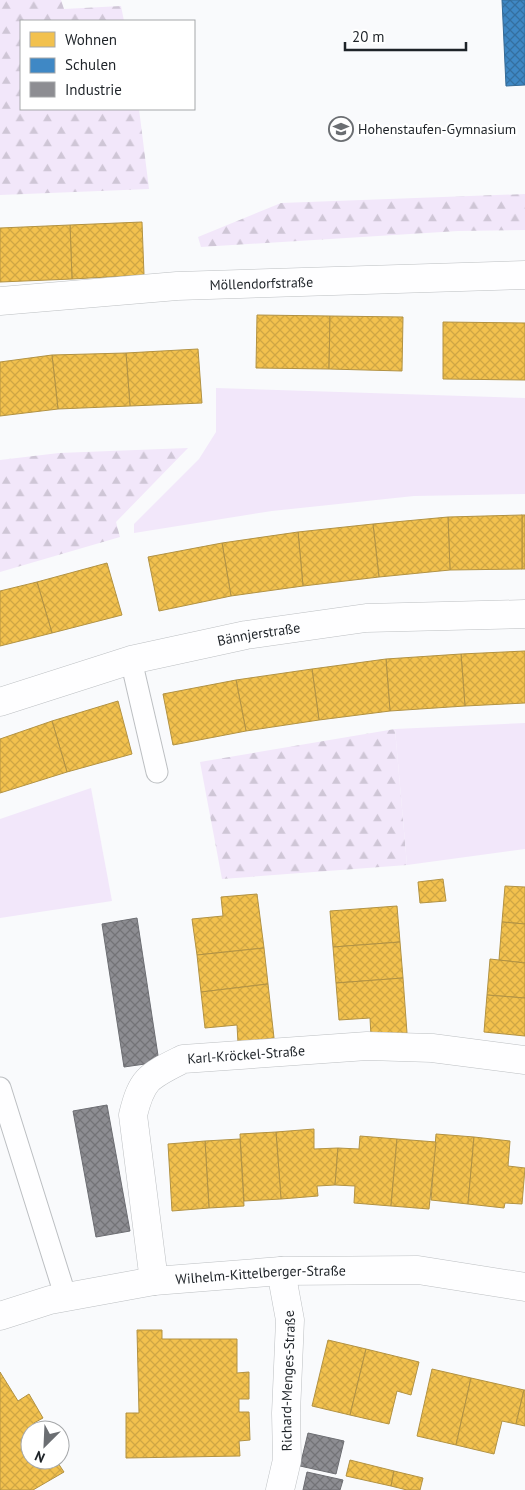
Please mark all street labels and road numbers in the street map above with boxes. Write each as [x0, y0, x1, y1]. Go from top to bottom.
street label: Möllendorfstraße [209, 273, 313, 294]
street label: Bännjerstraße [216, 618, 301, 650]
street label: Karl-Kröckel-Straße [187, 1041, 306, 1068]
street label: Wilhelm-Kittelberger-Straße [175, 1262, 346, 1288]
street label: Richard-Menges-Straße [277, 1309, 299, 1452]

